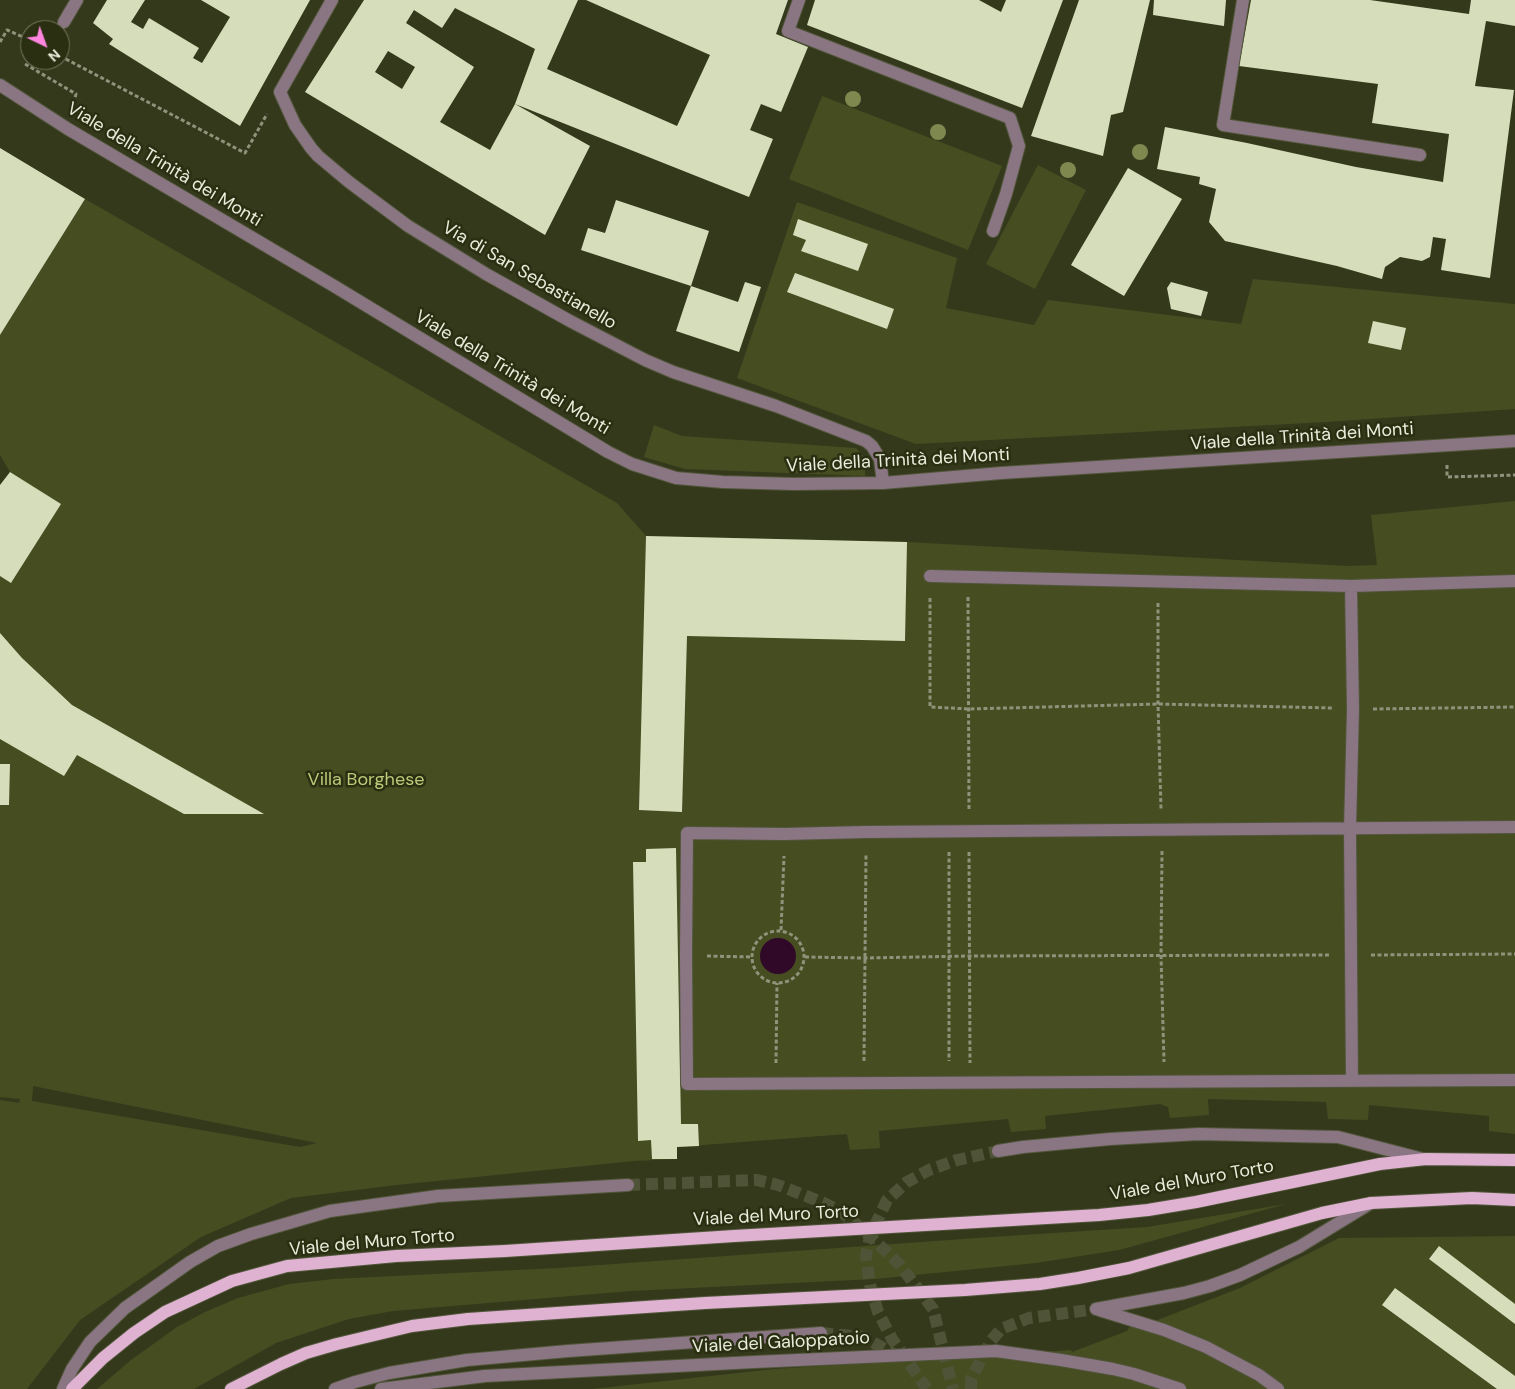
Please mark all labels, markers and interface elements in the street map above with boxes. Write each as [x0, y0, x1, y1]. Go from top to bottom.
north arrow [20, 20, 70, 70]
text: N [45, 45, 64, 66]
street label: Viale della Trinità dei Monti [63, 98, 265, 232]
street label: Via di San Sebastianello [438, 217, 620, 335]
street label: Viale della Trinità dei Monti [411, 306, 613, 440]
street label: Viale della Trinità dei Monti [1190, 418, 1414, 456]
street label: Viale della Trinità dei Monti [786, 444, 1010, 478]
park label: Villa Borghese [308, 769, 424, 791]
street label: Viale del Muro Torto [1108, 1156, 1276, 1206]
street label: Viale del Muro Torto [693, 1201, 859, 1231]
street label: Viale del Muro Torto [288, 1225, 456, 1261]
street label: Viale del Galoppatoio [691, 1328, 871, 1358]

